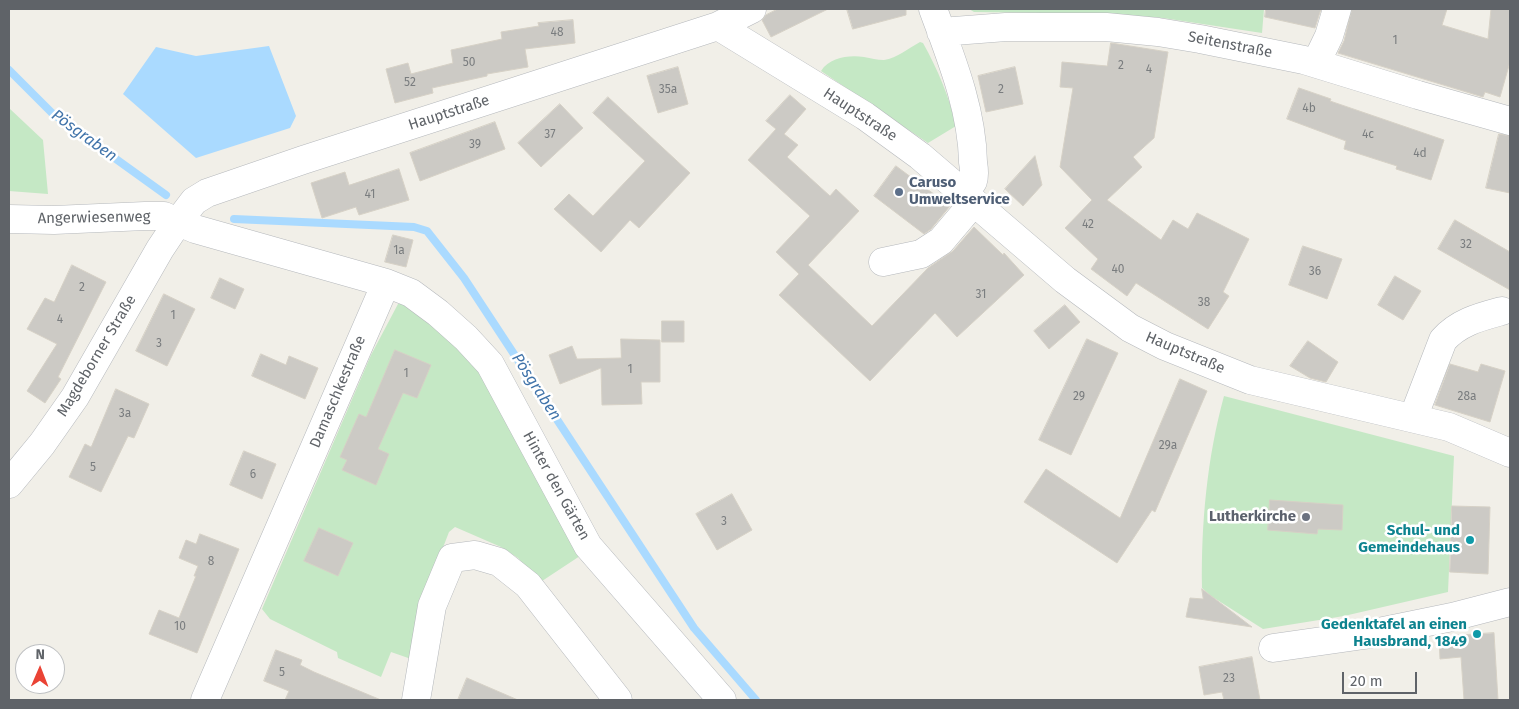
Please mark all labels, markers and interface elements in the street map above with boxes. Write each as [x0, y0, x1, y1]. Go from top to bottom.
house number: 48 [551, 26, 563, 40]
street label: Seitenstraße [1186, 28, 1274, 62]
house number: 1 [1392, 34, 1398, 48]
house number: 50 [463, 56, 475, 70]
house number: 2 [1118, 59, 1124, 73]
house number: 4 [1146, 63, 1152, 77]
house number: 52 [404, 76, 416, 90]
house number: 35a [659, 83, 677, 97]
house number: 2 [998, 83, 1004, 97]
street label: Hauptstraße [820, 84, 900, 146]
street label: Hauptstraße [406, 91, 492, 135]
house number: 4b [1302, 102, 1316, 116]
water label: Pösgraben [48, 106, 120, 166]
house number: 37 [544, 128, 556, 142]
house number: 4c [1362, 128, 1374, 142]
house number: 39 [469, 138, 481, 152]
house number: 4d [1413, 147, 1427, 161]
place label: Caruso Umweltservice [909, 174, 1010, 209]
marker: Caruso Umweltservice [893, 186, 905, 198]
house number: 41 [365, 188, 375, 202]
street label: Angerwiesenweg [37, 208, 151, 228]
house number: 42 [1082, 218, 1094, 232]
house number: 32 [1460, 238, 1472, 252]
house number: 1a [393, 244, 405, 258]
house number: 40 [1111, 263, 1125, 277]
house number: 36 [1309, 265, 1321, 279]
house number: 2 [79, 281, 85, 295]
house number: 31 [976, 288, 986, 302]
street label: Magdeborner Straße [54, 292, 140, 420]
house number: 38 [1198, 296, 1210, 310]
house number: 1 [170, 309, 176, 323]
house number: 4 [57, 313, 63, 327]
street label: Hauptstraße [1143, 328, 1227, 378]
street label: Damaschkestraße [306, 333, 370, 451]
house number: 3 [156, 337, 162, 351]
water label: Pösgraben [507, 350, 565, 424]
house number: 1 [627, 363, 633, 377]
house number: 1 [403, 367, 409, 381]
house number: 29 [1073, 390, 1085, 404]
house number: 28a [1457, 390, 1477, 404]
house number: 3a [119, 407, 131, 421]
street label: Hinter den Gärten [519, 428, 593, 544]
house number: 29a [1159, 439, 1177, 453]
house number: 5 [90, 461, 96, 475]
house number: 6 [250, 468, 256, 482]
place label: Lutherkirche [1209, 508, 1296, 526]
marker: Lutherkirche [1300, 511, 1312, 523]
house number: 3 [721, 515, 727, 529]
place label: Schul- und Gemeindehaus [1358, 522, 1460, 557]
marker: Schul- und Gemeindehaus [1464, 534, 1476, 546]
house number: 8 [208, 555, 214, 569]
place label: Gedenktafel an einen Hausbrand, 1849 [1321, 616, 1467, 651]
house number: 10 [174, 620, 186, 634]
marker: Gedenktafel an einen Hausbrand, 1849 [1471, 628, 1483, 640]
north arrow [15, 644, 65, 694]
text: N [35, 646, 45, 663]
scale bar [1344, 662, 1419, 694]
house number: 5 [279, 666, 285, 680]
house number: 23 [1223, 672, 1235, 686]
text: 20 m [1350, 672, 1383, 690]

